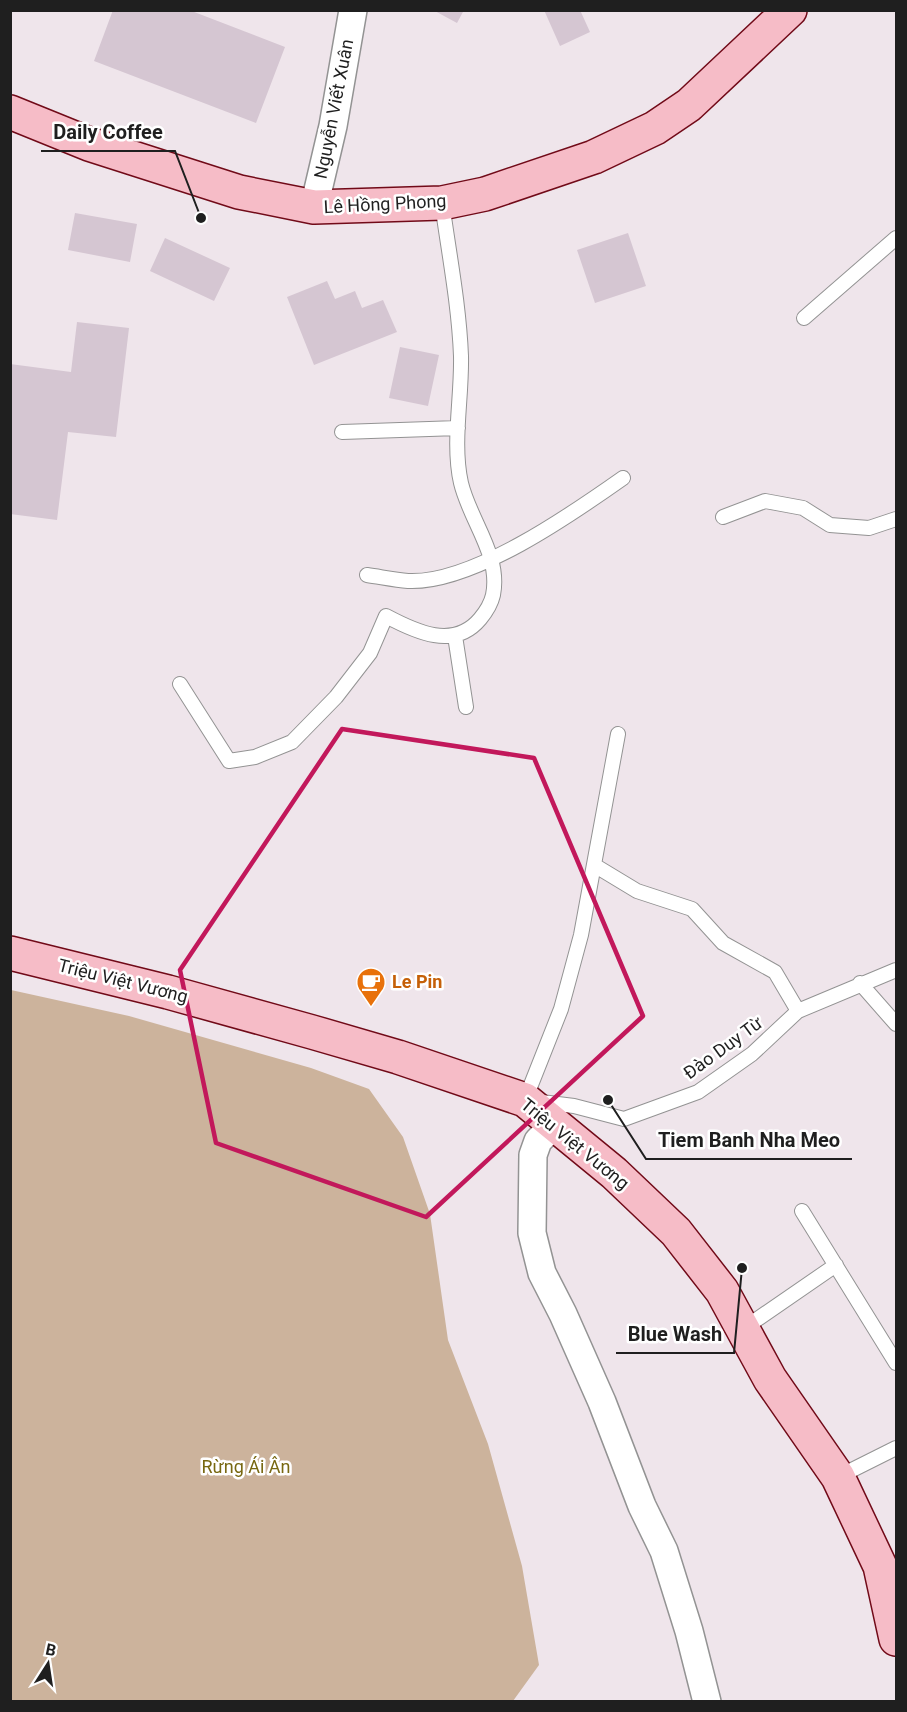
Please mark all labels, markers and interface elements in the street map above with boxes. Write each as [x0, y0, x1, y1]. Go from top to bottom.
street label: Nguyễn Viết Xuân [310, 37, 357, 180]
callout: Daily Coffee [41, 113, 175, 151]
text: Daily Coffee [53, 120, 163, 144]
street label: Lê Hồng Phong [323, 190, 447, 217]
street label: Triệu Việt Vương [56, 954, 190, 1007]
cafe icon: Le Pin [355, 966, 387, 1008]
place label: Le Pin [392, 971, 442, 992]
street label: Đào Duy Từ [679, 1012, 767, 1083]
street label: Triệu Việt Vương [517, 1094, 634, 1194]
callout: Tiem Banh Nha Meo [646, 1121, 852, 1159]
text: Tiem Banh Nha Meo [658, 1128, 840, 1152]
callout: Blue Wash [616, 1315, 734, 1353]
text: Blue Wash [628, 1322, 722, 1346]
park label: Rừng Ái Ân [201, 1456, 291, 1477]
north arrow [18, 1634, 78, 1694]
text: B [44, 1639, 58, 1660]

